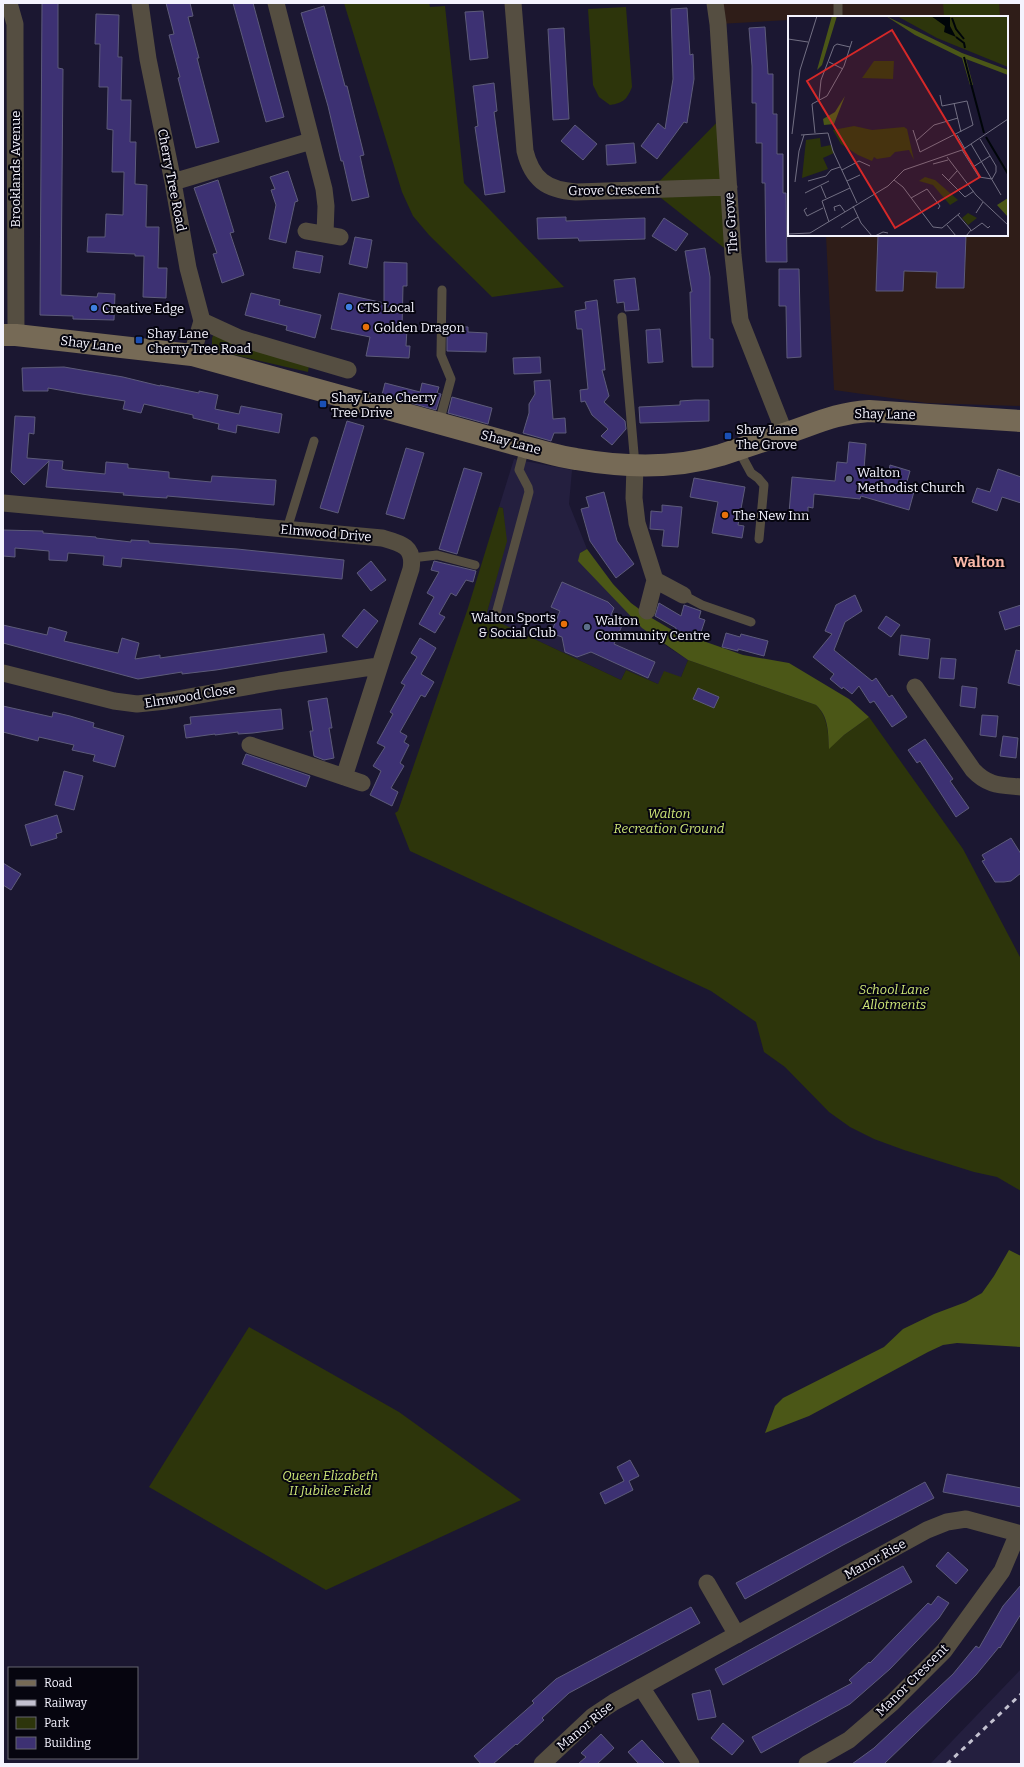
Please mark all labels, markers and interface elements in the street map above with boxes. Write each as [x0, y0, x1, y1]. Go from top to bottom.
inset map [788, 16, 1008, 236]
street label: Brooklands Avenue [8, 111, 23, 227]
street label: Cherry Tree Road [155, 127, 189, 233]
street label: Grove Crescent [568, 182, 660, 198]
street label: The Grove [721, 192, 741, 254]
place label: CTS Local [357, 300, 415, 315]
place label: Creative Edge [102, 301, 184, 316]
marker: CTS Local [344, 302, 354, 312]
marker: Creative Edge [89, 303, 99, 313]
place label: Golden Dragon [374, 320, 466, 335]
marker: Golden Dragon [361, 322, 371, 332]
place label: Shay Lane Cherry Tree Road [147, 326, 252, 356]
street label: Shay Lane [60, 333, 122, 355]
marker: Shay Lane Cherry Tree Road [134, 335, 144, 345]
place label: Shay Lane Cherry Tree Drive [331, 390, 437, 420]
marker: Shay Lane Cherry Tree Drive [318, 399, 328, 409]
street label: Shay Lane [854, 406, 916, 422]
place label: Shay Lane The Grove [736, 422, 798, 452]
street label: Shay Lane [479, 427, 543, 457]
marker: Shay Lane The Grove [723, 431, 733, 441]
place label: Walton Methodist Church [857, 465, 965, 495]
marker: Walton Methodist Church [844, 474, 854, 484]
place label: The New Inn [733, 508, 810, 523]
marker: The New Inn [720, 510, 730, 520]
street label: Elmwood Drive [280, 522, 372, 544]
district label: Walton [953, 553, 1005, 571]
place label: Walton Sports & Social Club [471, 610, 556, 640]
place label: Walton Community Centre [595, 613, 710, 643]
marker: Walton Sports & Social Club [559, 619, 569, 629]
marker: Walton Community Centre [582, 622, 592, 632]
street label: Elmwood Close [143, 681, 237, 711]
park label: Walton Recreation Ground [614, 806, 725, 836]
park label: School Lane Allotments [859, 982, 930, 1012]
park label: Queen Elizabeth II Jubilee Field [282, 1468, 378, 1498]
street label: Manor Rise [842, 1536, 908, 1582]
street label: Manor Crescent [873, 1641, 951, 1719]
legend [8, 1667, 138, 1759]
text: Road [44, 1676, 72, 1690]
text: Railway [44, 1696, 88, 1710]
street label: Manor Rise [554, 1698, 616, 1754]
text: Park [44, 1716, 70, 1730]
text: Building [44, 1736, 91, 1750]

